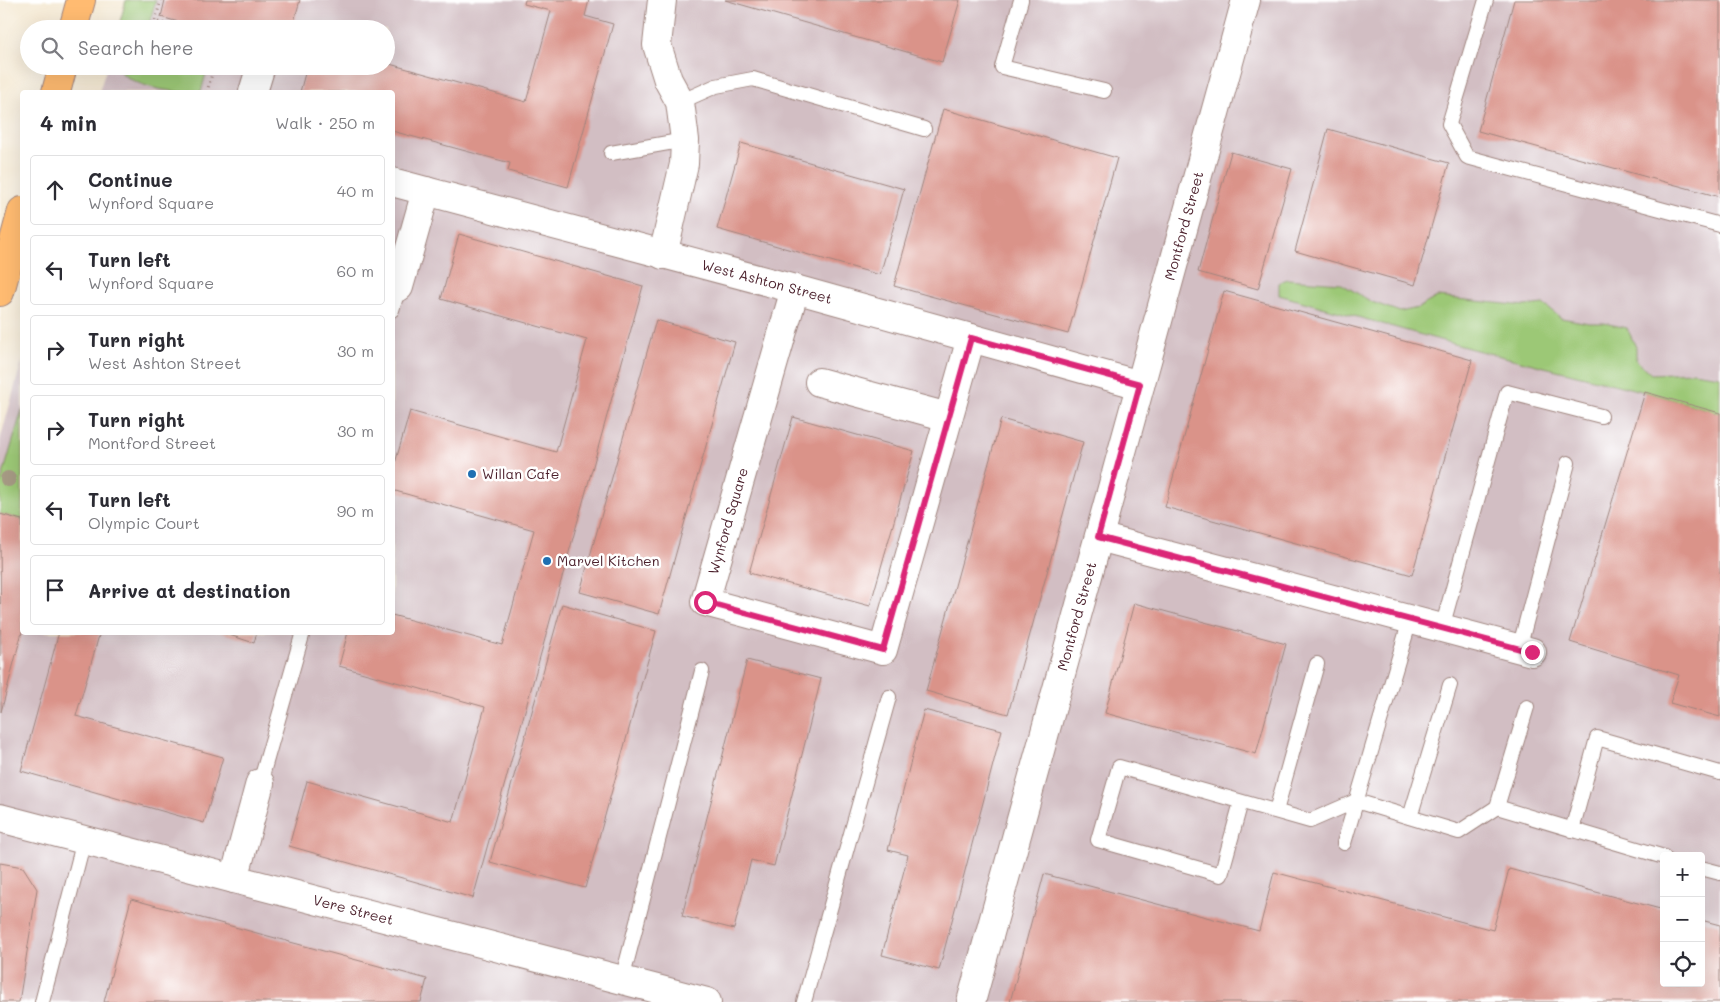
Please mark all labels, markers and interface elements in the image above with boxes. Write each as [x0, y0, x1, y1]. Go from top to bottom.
search box [20, 20, 395, 75]
icon: search [38, 34, 66, 62]
text: Search here [78, 35, 194, 60]
text: 4 min [40, 109, 97, 136]
text: Walk · 250 m [275, 112, 375, 133]
text: Continue [88, 167, 173, 192]
street label: Montford Street [1160, 169, 1208, 282]
icon: ahead [41, 176, 69, 204]
text: 40 m [337, 180, 374, 201]
text: Wynford Square [88, 192, 214, 213]
text: Turn left [88, 247, 171, 272]
street label: West Ashton Street [700, 255, 834, 308]
icon: left [41, 256, 69, 284]
text: 60 m [337, 260, 374, 281]
text: Wynford Square [88, 272, 214, 293]
text: Turn right [88, 327, 185, 352]
icon: right [41, 336, 69, 364]
text: 30 m [337, 340, 374, 361]
text: West Ashton Street [88, 352, 241, 373]
text: Turn right [88, 407, 185, 432]
icon: right [41, 416, 69, 444]
text: 30 m [337, 420, 374, 441]
text: Montford Street [88, 432, 216, 453]
place label: Willan Cafe [482, 464, 559, 483]
street label: Wynford Square [703, 465, 752, 577]
marker: Willan Cafe [466, 468, 478, 480]
text: Turn left [88, 487, 171, 512]
icon: left [41, 496, 69, 524]
text: 90 m [337, 500, 374, 521]
text: Olympic Court [88, 512, 200, 533]
place label: Marvel Kitchen [557, 551, 659, 570]
marker: Marvel Kitchen [541, 555, 553, 567]
street label: Montford Street [1052, 560, 1100, 673]
icon: arrive [41, 576, 69, 604]
text: Arrive at destination [88, 578, 291, 603]
route start [694, 591, 717, 614]
route end [1521, 641, 1544, 664]
map controls [1660, 852, 1705, 987]
button: + [1660, 852, 1705, 897]
street label: Vere Street [311, 890, 396, 929]
button: − [1660, 897, 1705, 942]
button: locate [1660, 942, 1705, 987]

